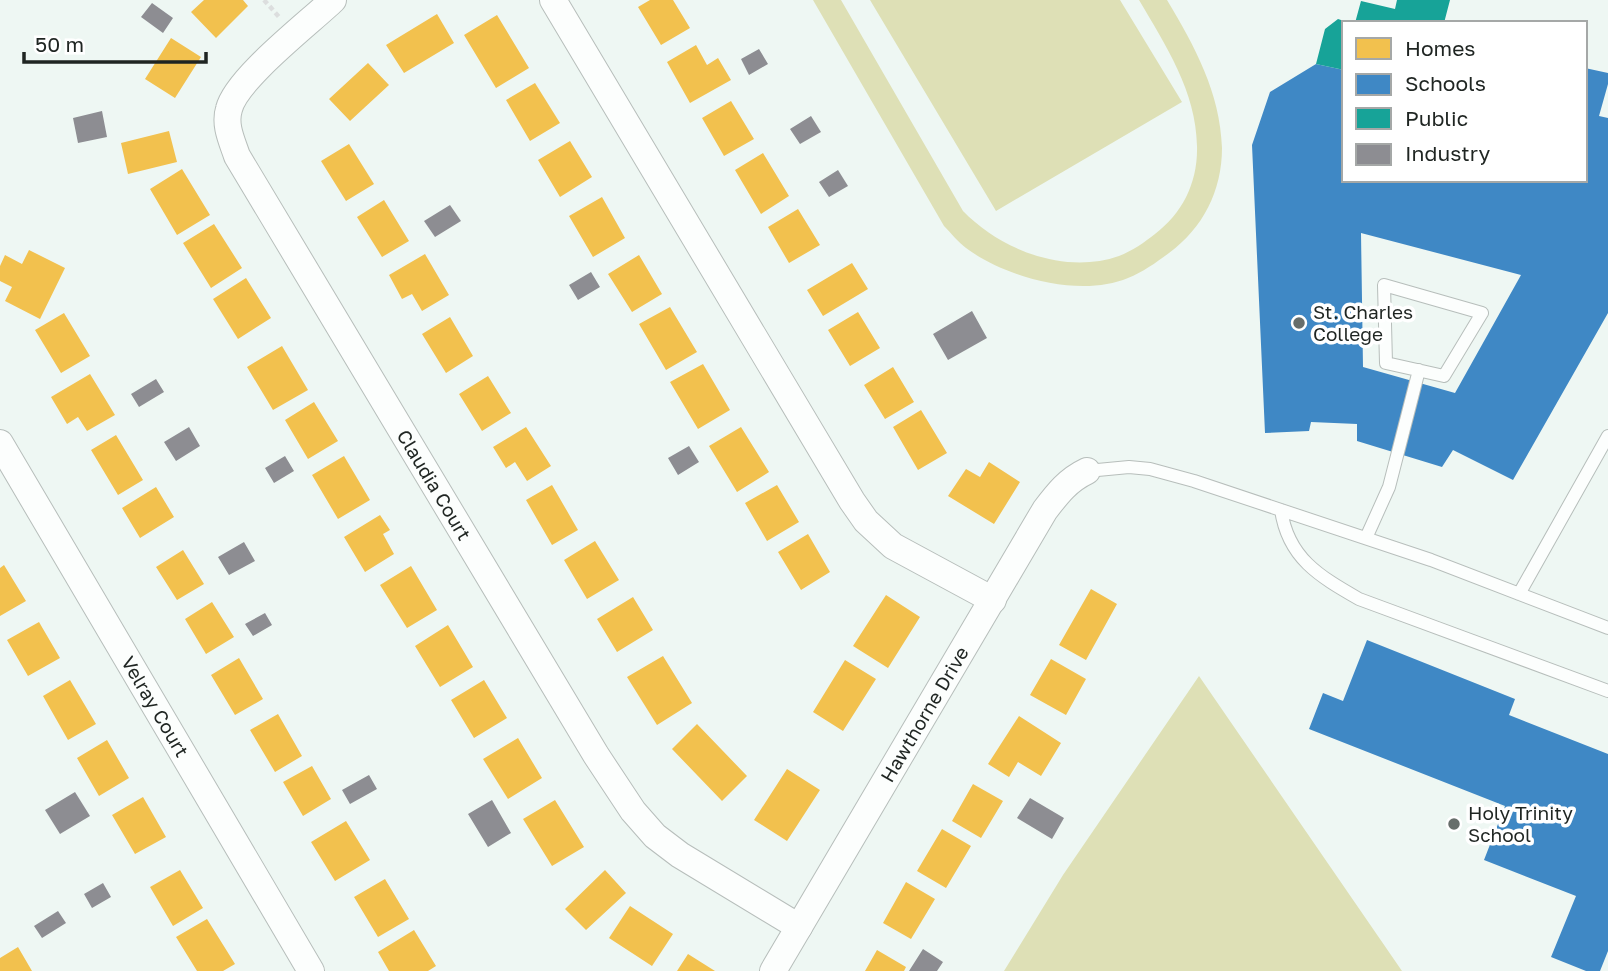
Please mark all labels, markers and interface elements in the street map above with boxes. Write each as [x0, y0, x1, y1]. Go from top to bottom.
scale bar [24, 21, 206, 65]
legend [1342, 21, 1587, 182]
text: 50 m [35, 31, 84, 57]
text: Homes [1405, 35, 1475, 61]
text: Schools [1405, 70, 1486, 96]
text: Public [1405, 105, 1468, 131]
text: Industry [1405, 140, 1490, 166]
place label: St. Charles College [1313, 300, 1413, 345]
marker: St. Charles College [1291, 315, 1307, 331]
street label: Claudia Court [393, 425, 477, 544]
street label: Hawthorne Drive [875, 642, 973, 786]
street label: Velray Court [117, 652, 194, 761]
place label: Holy Trinity School [1468, 801, 1573, 846]
marker: Holy Trinity School [1446, 816, 1462, 832]

